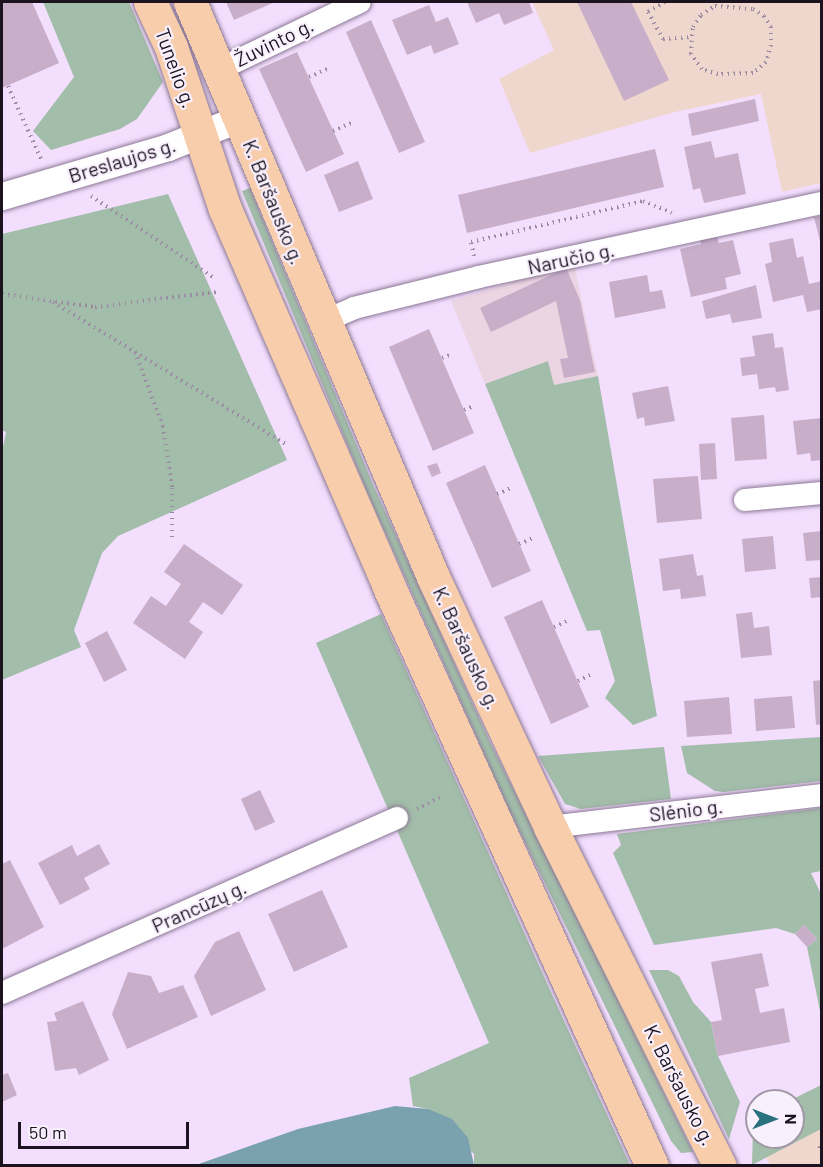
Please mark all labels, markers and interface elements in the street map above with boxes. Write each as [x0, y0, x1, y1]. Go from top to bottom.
street label: Žuvinto g. [230, 13, 318, 71]
street label: Tunelio g. [150, 25, 202, 111]
street label: Breslaujos g. [65, 132, 179, 188]
street label: K. Baršausko g. [238, 136, 310, 268]
street label: Naručio g. [525, 237, 617, 279]
street label: K. Baršausko g. [428, 583, 506, 713]
street label: Slėnio g. [648, 794, 724, 826]
street label: Prancūzų g. [148, 874, 250, 938]
street label: K. Baršausko g. [639, 1020, 721, 1150]
north arrow [745, 1089, 805, 1149]
scale bar [21, 1110, 192, 1148]
text: N [782, 1114, 801, 1124]
text: 50 m [29, 1121, 67, 1143]

